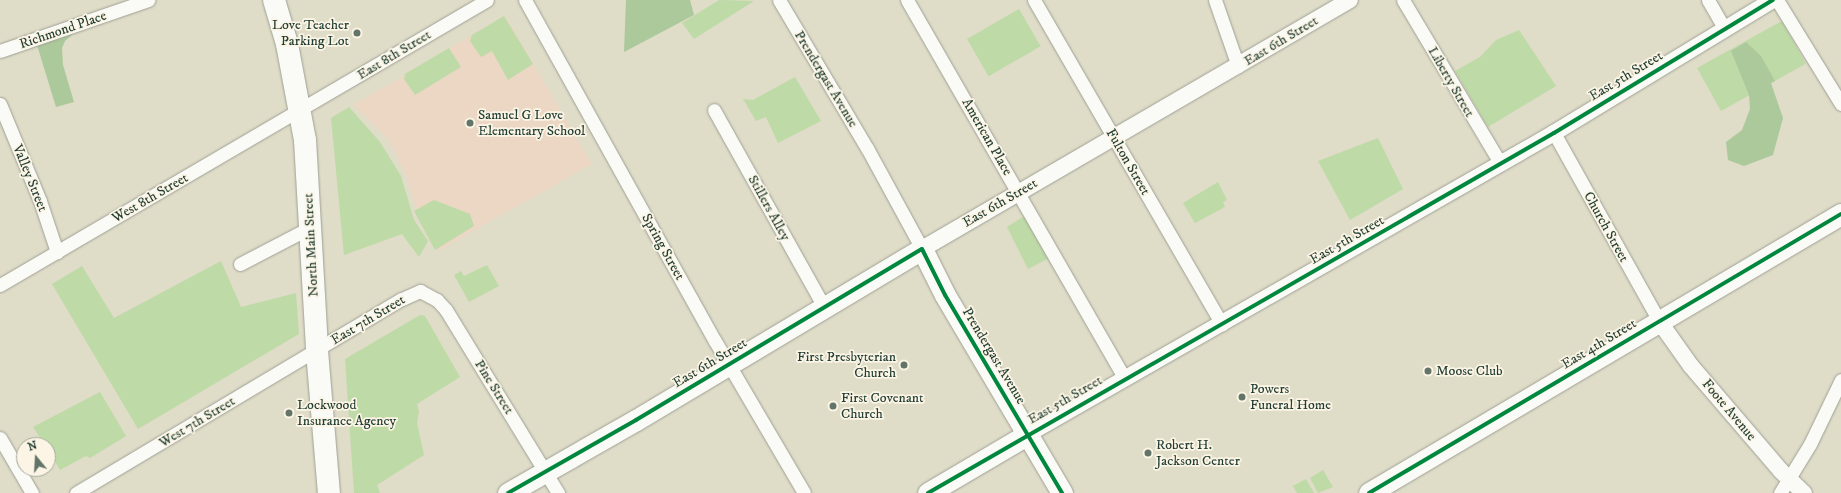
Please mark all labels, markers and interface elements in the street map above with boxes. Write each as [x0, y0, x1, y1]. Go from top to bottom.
street label: Richmond Place [17, 7, 109, 53]
street label: East 6th Street [1241, 12, 1321, 70]
place label: Love Teacher Parking Lot [272, 17, 349, 50]
street label: East 8th Street [354, 26, 434, 84]
marker: Love Teacher Parking Lot [352, 28, 362, 38]
street label: Prendergast Avenue [791, 28, 861, 130]
street label: Liberty Street [1424, 44, 1478, 120]
street label: East 5th Street [1586, 47, 1666, 105]
street label: American Place [958, 95, 1016, 179]
place label: Samuel G Love Elementary School [478, 107, 585, 140]
marker: Samuel G Love Elementary School [465, 118, 475, 128]
street label: Fulton Street [1102, 126, 1154, 198]
street label: Valley Street [9, 142, 51, 214]
street label: West 8th Street [109, 169, 191, 227]
street label: Stillers Alley [744, 172, 794, 244]
street label: East 6th Street [960, 175, 1040, 231]
street label: Church Street [1580, 189, 1632, 265]
street label: North Main Street [300, 193, 322, 297]
street label: Spring Street [638, 211, 688, 283]
street label: East 5th Street [1307, 212, 1387, 268]
street label: East 7th Street [328, 291, 408, 349]
street label: Prendergast Avenue [959, 305, 1029, 407]
street label: East 4th Street [1559, 315, 1639, 373]
street label: East 6th Street [670, 334, 750, 392]
place label: First Presbyterian Church [797, 349, 896, 382]
street label: Pine Street [471, 357, 517, 417]
marker: First Presbyterian Church [899, 360, 909, 370]
place label: Moose Club [1436, 363, 1502, 379]
marker: Moose Club [1423, 366, 1433, 376]
street label: East 5th Street [1025, 372, 1105, 428]
street label: Foote Avenue [1698, 376, 1760, 444]
place label: Powers Funeral Home [1250, 381, 1331, 414]
place label: First Covenant Church [841, 390, 924, 422]
marker: Powers Funeral Home [1237, 392, 1247, 402]
street label: West 7th Street [156, 393, 238, 451]
place label: Lockwood Insurance Agency [297, 397, 396, 430]
marker: First Covenant Church [828, 401, 838, 411]
marker: Lockwood Insurance Agency [284, 408, 294, 418]
north arrow [16, 437, 56, 477]
place label: Robert H. Jackson Center [1156, 437, 1240, 470]
text: N [26, 438, 39, 455]
marker: Robert H. Jackson Center [1143, 448, 1153, 458]

